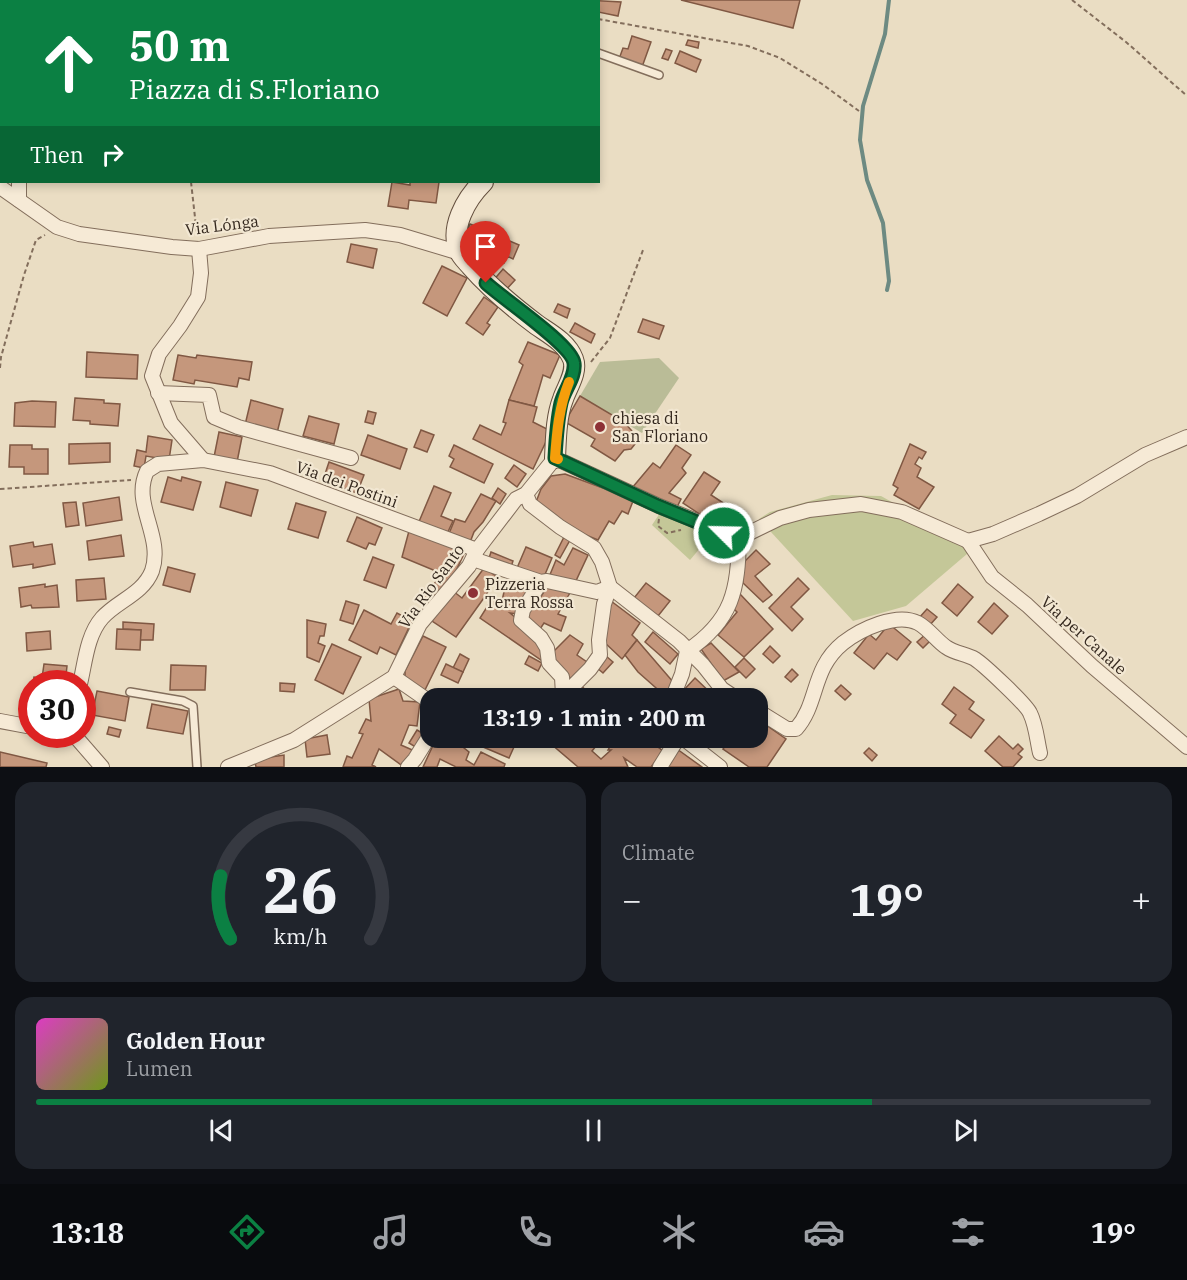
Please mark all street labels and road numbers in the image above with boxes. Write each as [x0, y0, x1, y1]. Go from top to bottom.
street label: Via Lónga [184, 211, 260, 239]
street label: Via dei Postini [293, 456, 401, 512]
street label: Via Rio Santo [394, 540, 468, 632]
street label: Via per Canale [1037, 591, 1131, 679]

